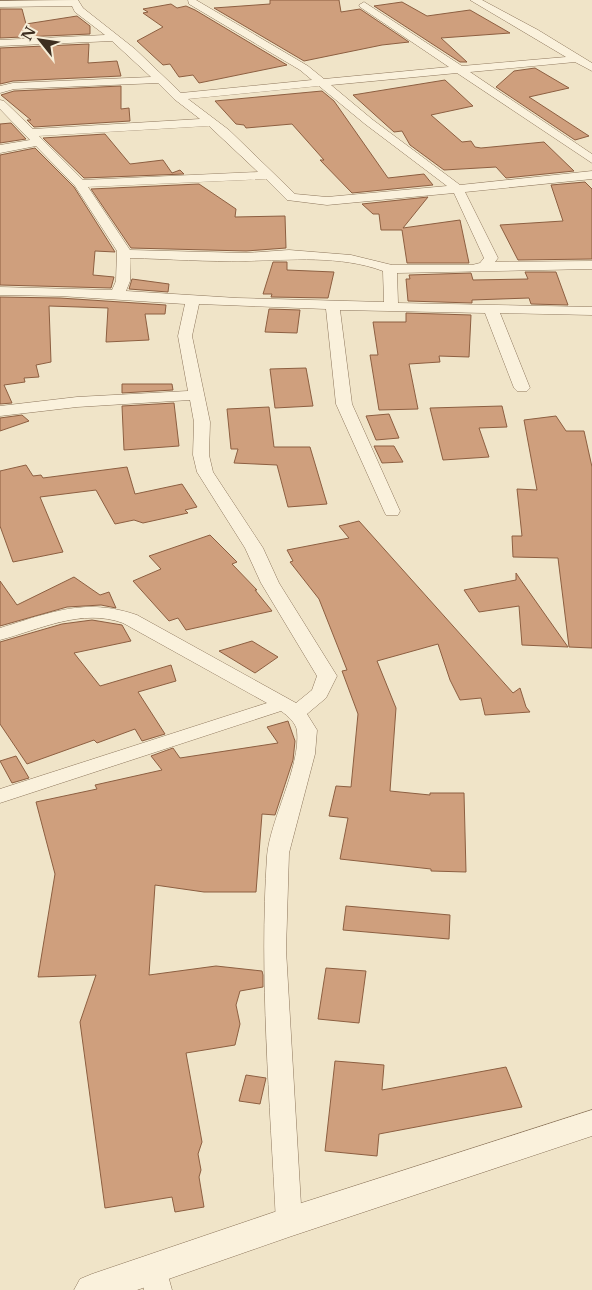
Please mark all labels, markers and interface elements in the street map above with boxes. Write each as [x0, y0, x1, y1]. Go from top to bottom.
north arrow [15, 15, 65, 65]
text: N [18, 23, 40, 44]

